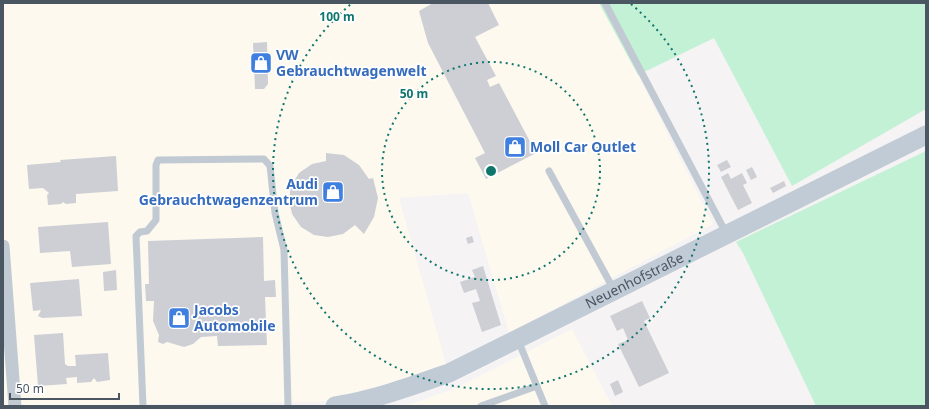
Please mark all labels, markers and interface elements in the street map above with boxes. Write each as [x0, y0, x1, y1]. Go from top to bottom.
text: 100 m [319, 8, 355, 25]
place label: VW Gebrauchtwagenwelt [276, 45, 426, 80]
shop icon: VW Gebrauchtwagenwelt [248, 50, 274, 76]
text: 50 m [400, 85, 428, 102]
shop icon: Moll Car Outlet [502, 134, 528, 160]
place label: Moll Car Outlet [530, 137, 636, 156]
centre of rings [484, 164, 498, 178]
place label: Audi Gebrauchtwagenzentrum [139, 174, 318, 209]
shop icon: Audi Gebrauchtwagenzentrum [320, 179, 346, 205]
street label: Neuenhofstraße [582, 247, 687, 313]
place label: Jacobs Automobile [192, 300, 276, 335]
shop icon: Jacobs Automobile [166, 305, 192, 331]
scale bar [10, 375, 119, 401]
text: 50 m [16, 380, 44, 397]

